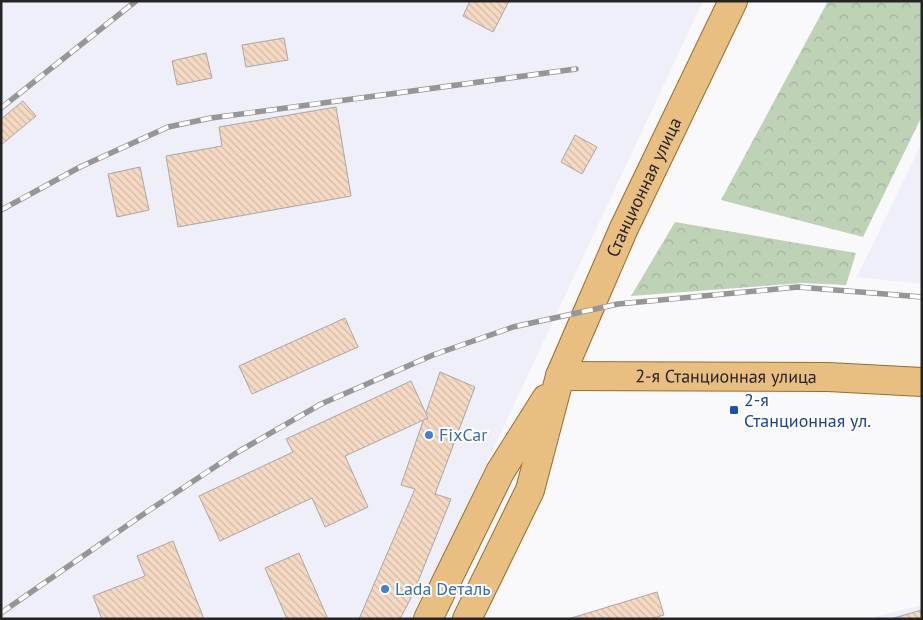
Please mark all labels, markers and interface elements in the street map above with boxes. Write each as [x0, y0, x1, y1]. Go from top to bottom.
street label: Станционная улица [601, 113, 686, 261]
street label: 2-я Станционная улица [635, 364, 817, 388]
place label: 2-я Станционная ул. [744, 388, 871, 432]
marker: 2-я Станционная ул. [728, 404, 740, 416]
place label: FixCar [439, 423, 487, 446]
marker: FixCar [423, 429, 435, 441]
place label: Lada Dеталь [395, 577, 491, 600]
marker: Lada Dеталь [379, 583, 391, 595]

